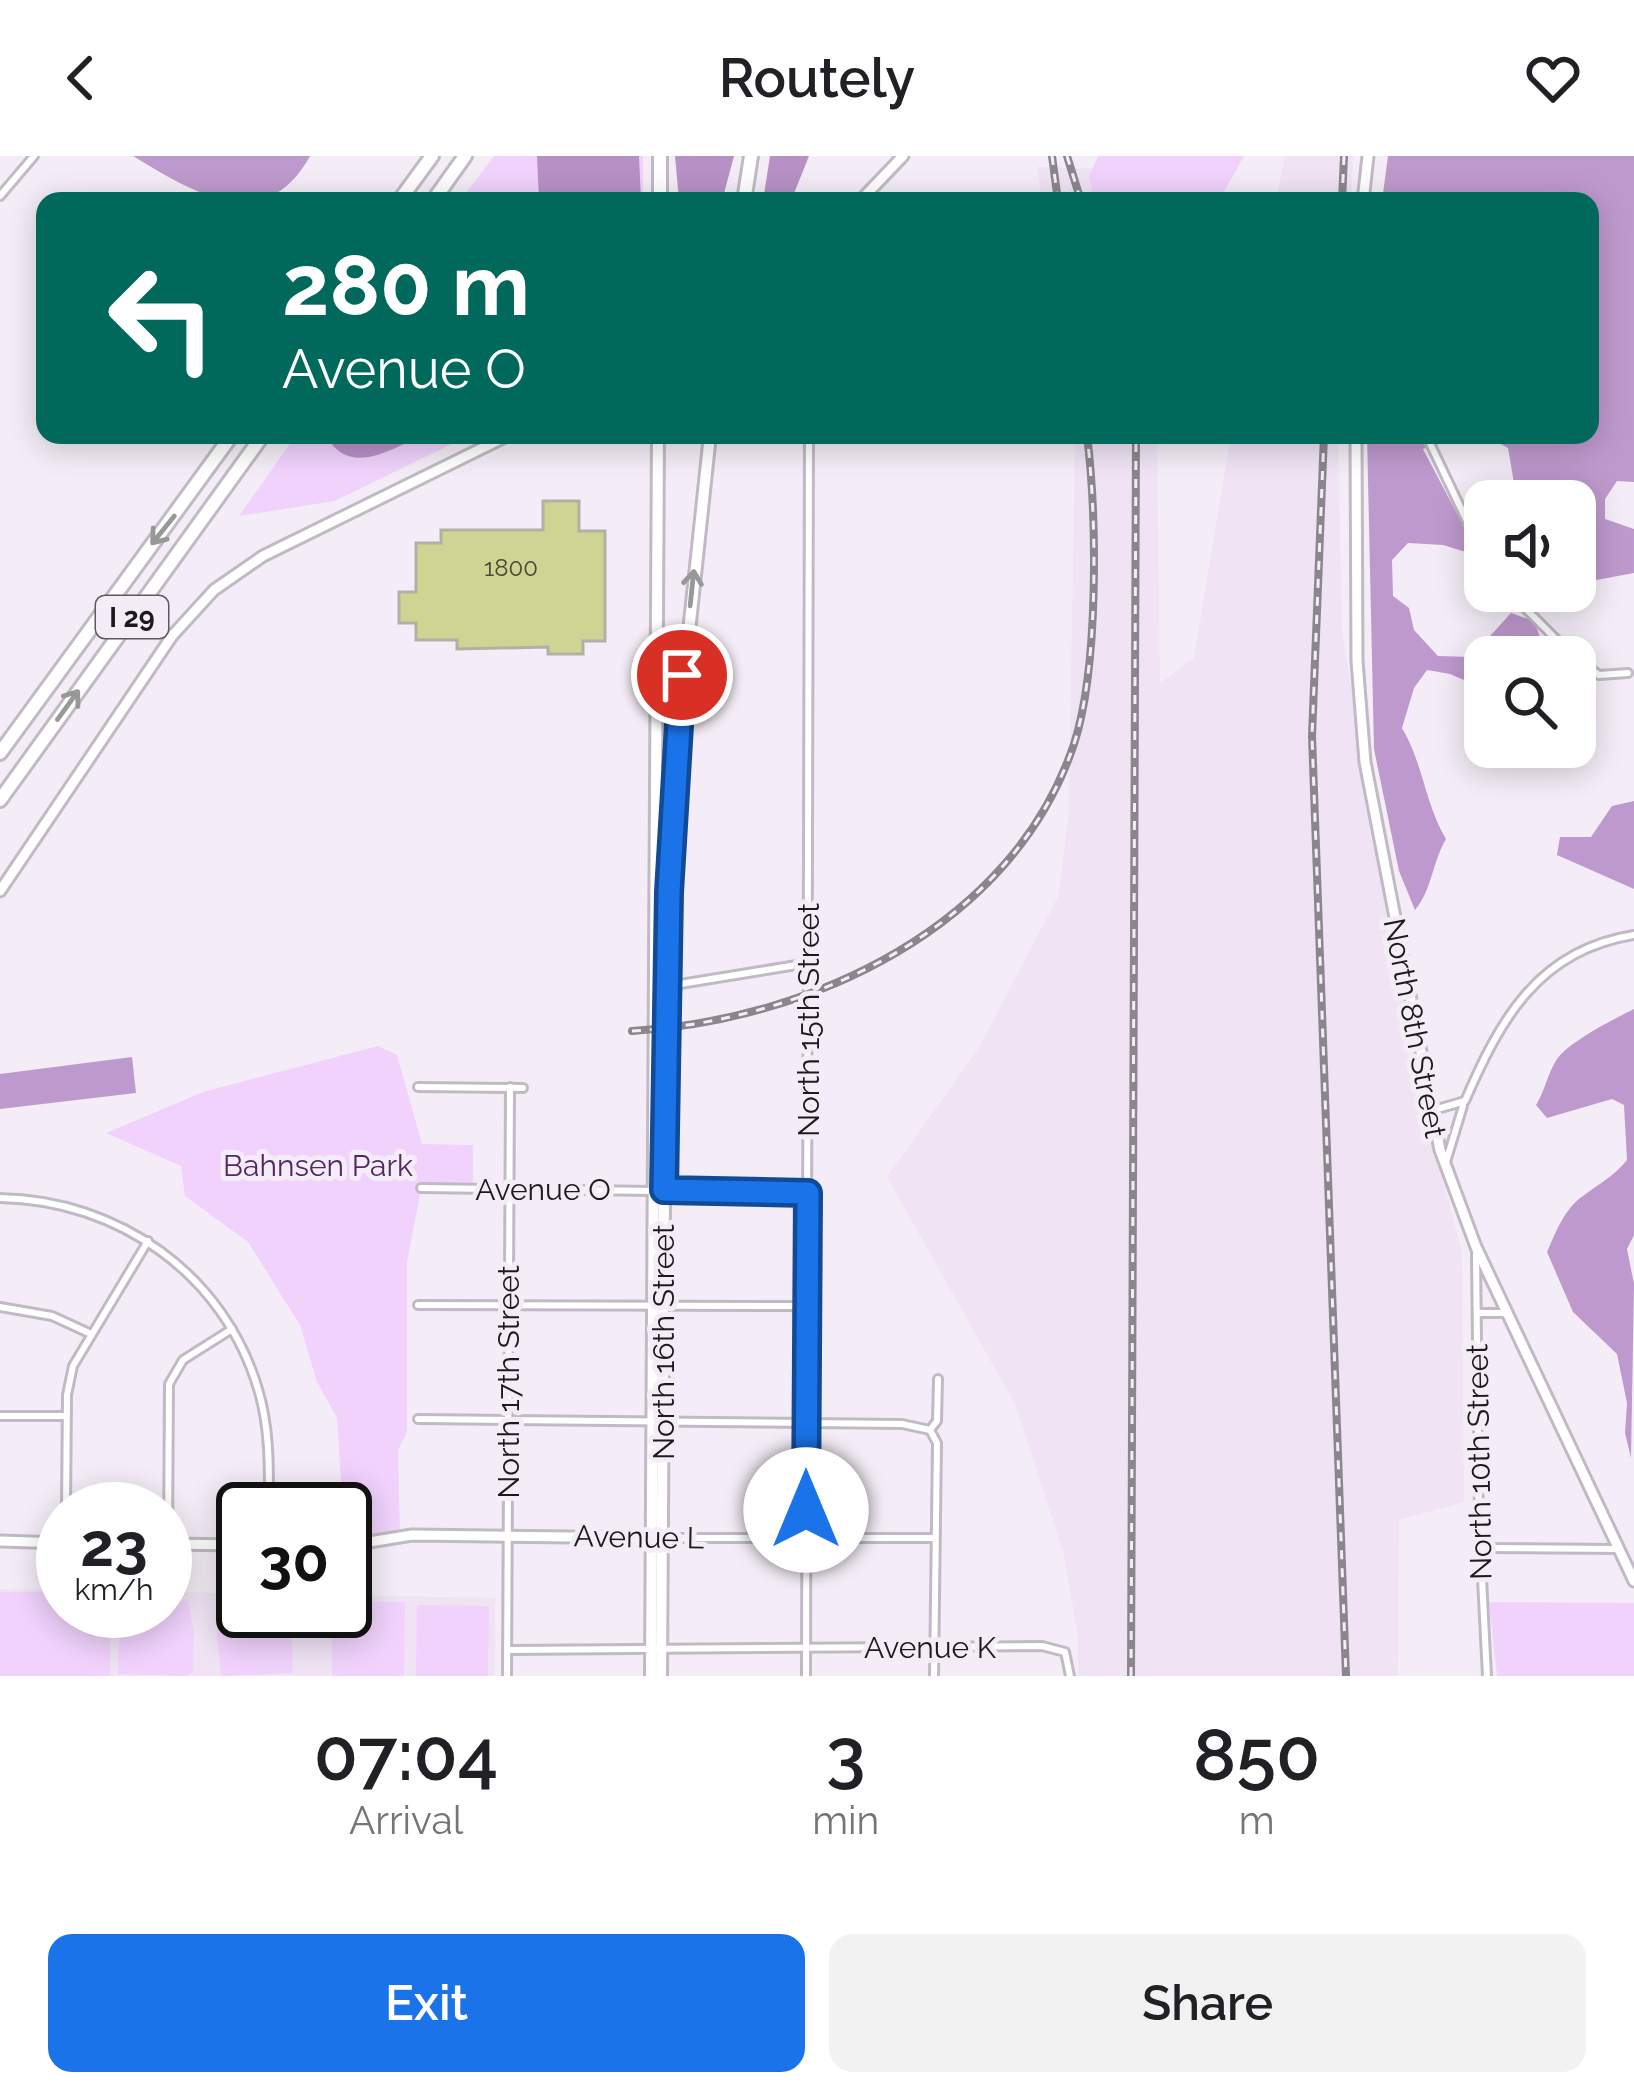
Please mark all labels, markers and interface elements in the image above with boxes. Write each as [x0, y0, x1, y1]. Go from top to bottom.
icon: back [48, 45, 114, 111]
icon: heart [1520, 45, 1586, 111]
text: Routely [719, 46, 915, 110]
text: 280 m [282, 236, 530, 335]
icon: left [84, 240, 240, 396]
text: Avenue O [282, 337, 526, 401]
map controls [1464, 480, 1596, 768]
button: sound [1464, 480, 1596, 612]
one-way arrow [150, 514, 178, 545]
house number: 1800 [484, 553, 538, 582]
one-way arrow [681, 569, 703, 608]
road number: I 29 [96, 596, 168, 638]
pin [631, 624, 733, 726]
button: search [1464, 636, 1596, 768]
icon: arrive [649, 642, 715, 708]
one-way arrow [55, 689, 81, 722]
street label: North 15th Street [791, 903, 826, 1137]
street label: North 8th Street [1377, 915, 1453, 1141]
park label: Bahnsen Park [223, 1148, 413, 1183]
street label: Avenue O [475, 1172, 611, 1207]
street label: North 16th Street [646, 1224, 681, 1460]
street label: North 17th Street [491, 1265, 526, 1499]
street label: North 10th Street [1459, 1344, 1499, 1580]
position arrow [743, 1447, 869, 1573]
speed limit sign: 30 [216, 1482, 372, 1638]
text: 23 [80, 1510, 148, 1580]
street label: Avenue L [573, 1518, 705, 1556]
text: km/h [74, 1572, 154, 1607]
street label: Avenue K [864, 1630, 997, 1665]
text: 07:04 [314, 1712, 498, 1797]
text: 3 [826, 1712, 865, 1797]
text: 850 [1193, 1712, 1320, 1797]
text: Arrival [349, 1797, 463, 1843]
text: min [812, 1797, 879, 1843]
text: m [1239, 1797, 1275, 1843]
button: Exit [48, 1934, 805, 2072]
button: Share [829, 1934, 1586, 2072]

